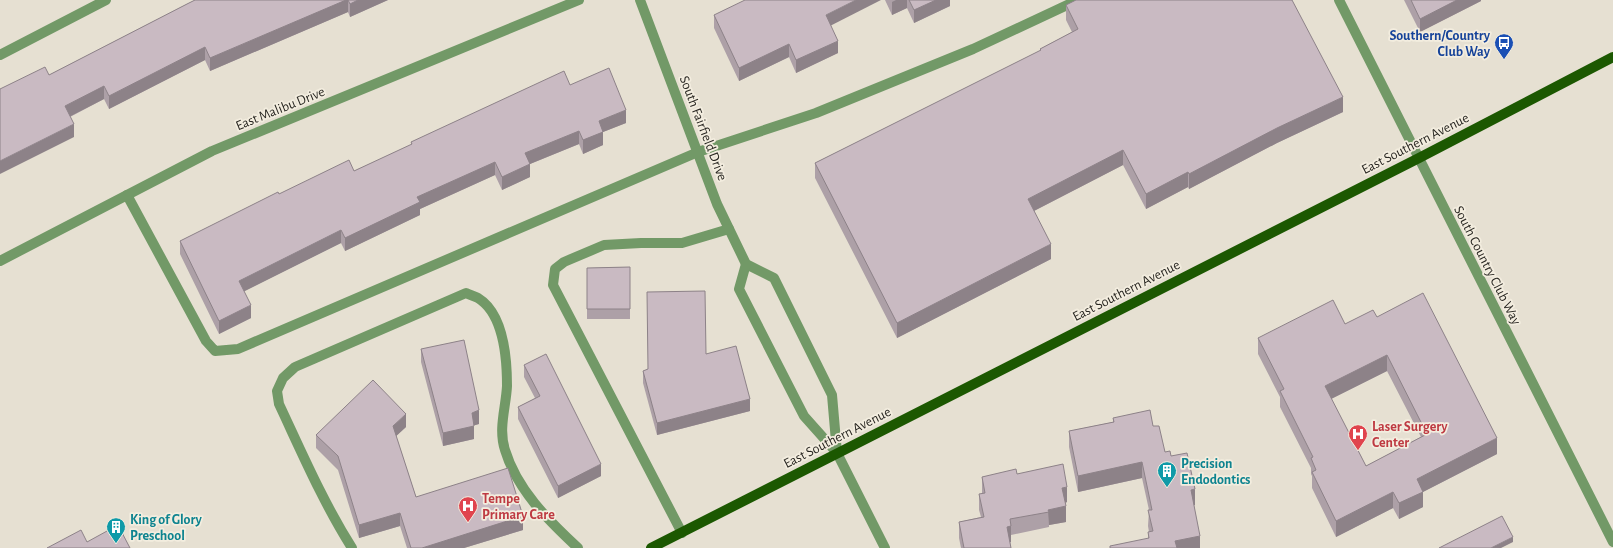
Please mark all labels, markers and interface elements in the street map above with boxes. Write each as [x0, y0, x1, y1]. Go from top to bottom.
place label: Southern/Country Club Way [1389, 29, 1491, 59]
bus stop icon: Southern/Country Club Way [1493, 32, 1515, 60]
street label: South Fairfield Drive [677, 74, 729, 183]
street label: East Malibu Drive [234, 85, 327, 133]
street label: East Southern Avenue [1360, 111, 1471, 177]
street label: South Country Club Way [1451, 204, 1523, 327]
street label: East Southern Avenue [1071, 258, 1182, 324]
street label: East Southern Avenue [782, 405, 893, 471]
place label: Laser Surgery Center [1372, 420, 1448, 450]
hospital icon: Laser Surgery Center [1347, 423, 1369, 451]
place label: Precision Endodontics [1181, 457, 1250, 487]
building icon: Precision Endodontics [1156, 460, 1178, 488]
place label: Tempe Primary Care [482, 492, 555, 522]
hospital icon: Tempe Primary Care [457, 495, 479, 523]
place label: King of Glory Preschool [130, 513, 202, 543]
building icon: King of Glory Preschool [105, 516, 127, 544]

